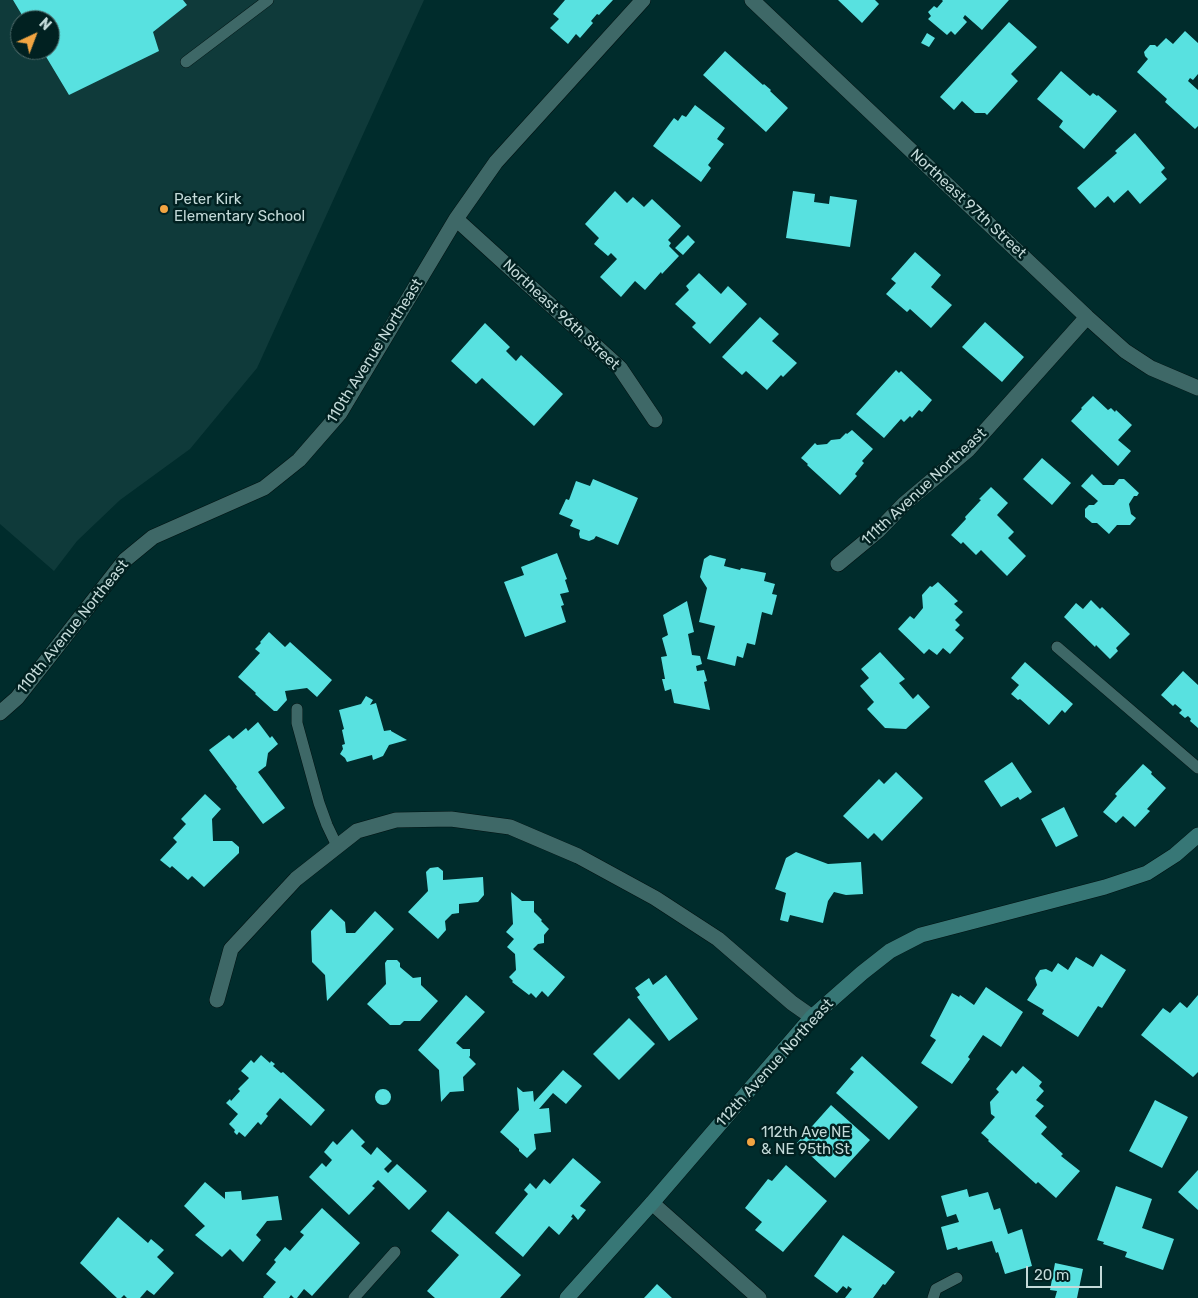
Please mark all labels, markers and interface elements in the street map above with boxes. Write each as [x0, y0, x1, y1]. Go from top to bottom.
north arrow [10, 10, 60, 60]
text: N [35, 15, 54, 34]
street label: Northeast 97th Street [906, 146, 1030, 262]
place label: Peter Kirk Elementary School [174, 191, 305, 226]
marker: Peter Kirk Elementary School [158, 203, 170, 215]
street label: Northeast 96th Street [499, 256, 623, 374]
street label: 110th Avenue Northeast [323, 275, 427, 427]
street label: 111th Avenue Northeast [858, 424, 990, 550]
street label: 110th Avenue Northeast [13, 556, 133, 698]
street label: 112th Avenue Northeast [713, 995, 837, 1131]
place label: 112th Ave NE & NE 95th St [761, 1124, 851, 1159]
marker: 112th Ave NE & NE 95th St [745, 1136, 757, 1148]
scale bar [1028, 1256, 1104, 1288]
text: 20 m [1034, 1266, 1069, 1284]

